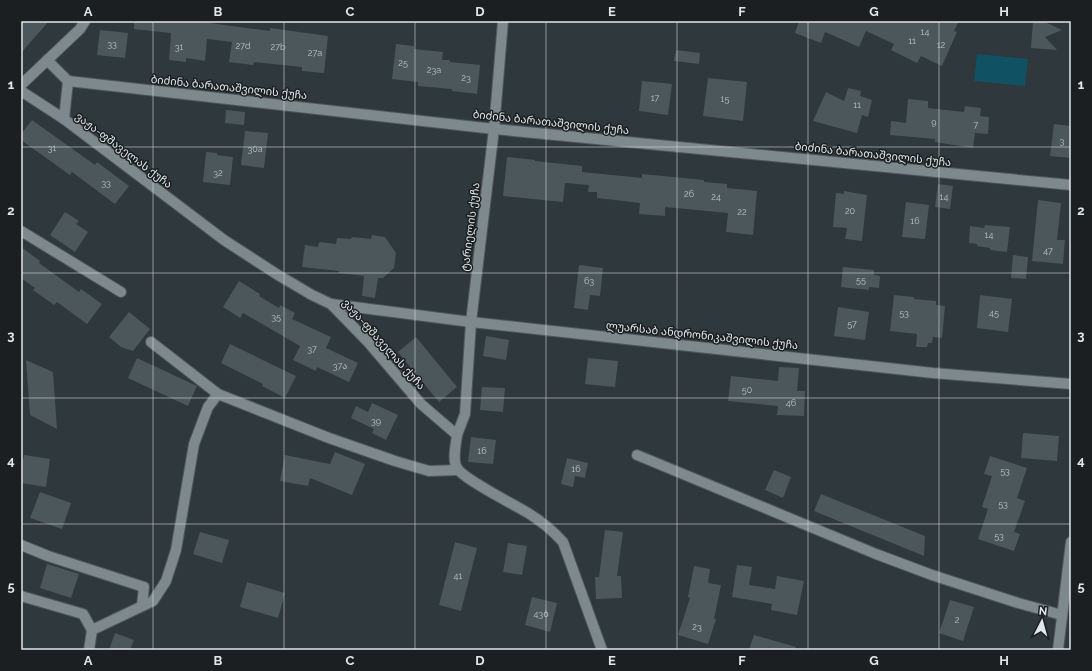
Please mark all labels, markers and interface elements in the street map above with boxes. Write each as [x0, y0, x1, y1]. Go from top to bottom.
text: A [84, 4, 93, 19]
text: B [214, 4, 223, 19]
text: C [346, 4, 355, 19]
text: D [475, 4, 485, 19]
text: E [608, 4, 616, 19]
text: F [738, 4, 746, 19]
text: G [869, 4, 879, 19]
text: H [999, 4, 1009, 19]
house number: 14 [921, 27, 929, 37]
house number: 11 [908, 36, 916, 46]
house number: 33 [107, 39, 117, 49]
house number: 12 [937, 40, 946, 50]
house number: 27d [235, 41, 251, 51]
house number: 31 [175, 42, 183, 52]
house number: 27b [270, 42, 286, 52]
house number: 27a [308, 48, 322, 58]
house number: 25 [398, 58, 408, 68]
house number: 23a [427, 65, 441, 75]
street label: ბიძინა ბარათაშვილის ქუჩა [150, 73, 308, 102]
house number: 23 [461, 73, 471, 83]
text: 1 [8, 77, 15, 92]
text: 1 [1078, 77, 1085, 92]
house number: 17 [651, 93, 659, 103]
house number: 15 [721, 94, 729, 104]
house number: 11 [853, 100, 861, 110]
street label: ბიძინა ბარათაშვილის ქუჩა [472, 108, 630, 137]
street label: ვაჟა-ფშაველას ქუჩა [73, 110, 175, 191]
house number: 9 [931, 117, 937, 127]
house number: 7 [974, 120, 979, 130]
house number: 3 [1060, 136, 1065, 146]
street label: ბიძინა ბარათაშვილის ქუჩა [794, 140, 952, 169]
house number: 31 [48, 143, 56, 153]
house number: 30a [247, 144, 263, 154]
house number: 32 [213, 168, 223, 178]
house number: 33 [101, 178, 111, 188]
street label: ტარიელის ქუჩა [459, 182, 482, 272]
house number: 26 [684, 189, 695, 199]
house number: 24 [711, 192, 721, 202]
house number: 14 [940, 192, 948, 202]
text: 2 [7, 203, 15, 218]
text: 2 [1077, 203, 1085, 218]
house number: 20 [845, 206, 856, 216]
house number: 22 [737, 207, 747, 217]
house number: 16 [910, 216, 920, 226]
house number: 14 [985, 230, 993, 240]
house number: 47 [1043, 246, 1053, 256]
house number: 55 [856, 275, 866, 285]
house number: 63 [584, 276, 594, 286]
street label: ვაჟა-ფშაველას ქუჩა [339, 296, 428, 392]
house number: 53 [899, 308, 909, 318]
house number: 45 [989, 308, 999, 318]
house number: 35 [271, 312, 281, 322]
street label: ლუარსაბ ანდრონიკაშვილის ქუჩა [605, 319, 799, 352]
house number: 57 [847, 319, 857, 329]
text: 3 [7, 328, 15, 343]
text: 3 [1077, 328, 1085, 343]
house number: 37 [307, 344, 317, 354]
house number: 37ა [333, 361, 347, 371]
house number: 50 [742, 385, 753, 395]
house number: 46 [786, 398, 797, 408]
house number: 39 [371, 416, 381, 426]
house number: 16 [477, 446, 487, 456]
text: 4 [7, 453, 15, 468]
text: 4 [1077, 453, 1085, 468]
house number: 16 [571, 464, 581, 474]
house number: 53 [1000, 466, 1010, 476]
house number: 53 [998, 499, 1008, 509]
house number: 53 [994, 531, 1004, 541]
house number: 41 [454, 571, 463, 581]
text: 5 [7, 579, 15, 594]
text: 5 [1077, 579, 1085, 594]
north arrow [1022, 601, 1062, 641]
text: N [1038, 605, 1048, 618]
house number: 43ბ [533, 609, 549, 619]
house number: 2 [955, 615, 960, 625]
house number: 23 [692, 622, 702, 632]
text: A [84, 653, 93, 668]
text: B [214, 653, 223, 668]
text: C [346, 653, 355, 668]
text: D [475, 653, 485, 668]
text: E [608, 653, 616, 668]
text: F [738, 653, 746, 668]
text: G [869, 653, 879, 668]
text: H [999, 653, 1009, 668]

